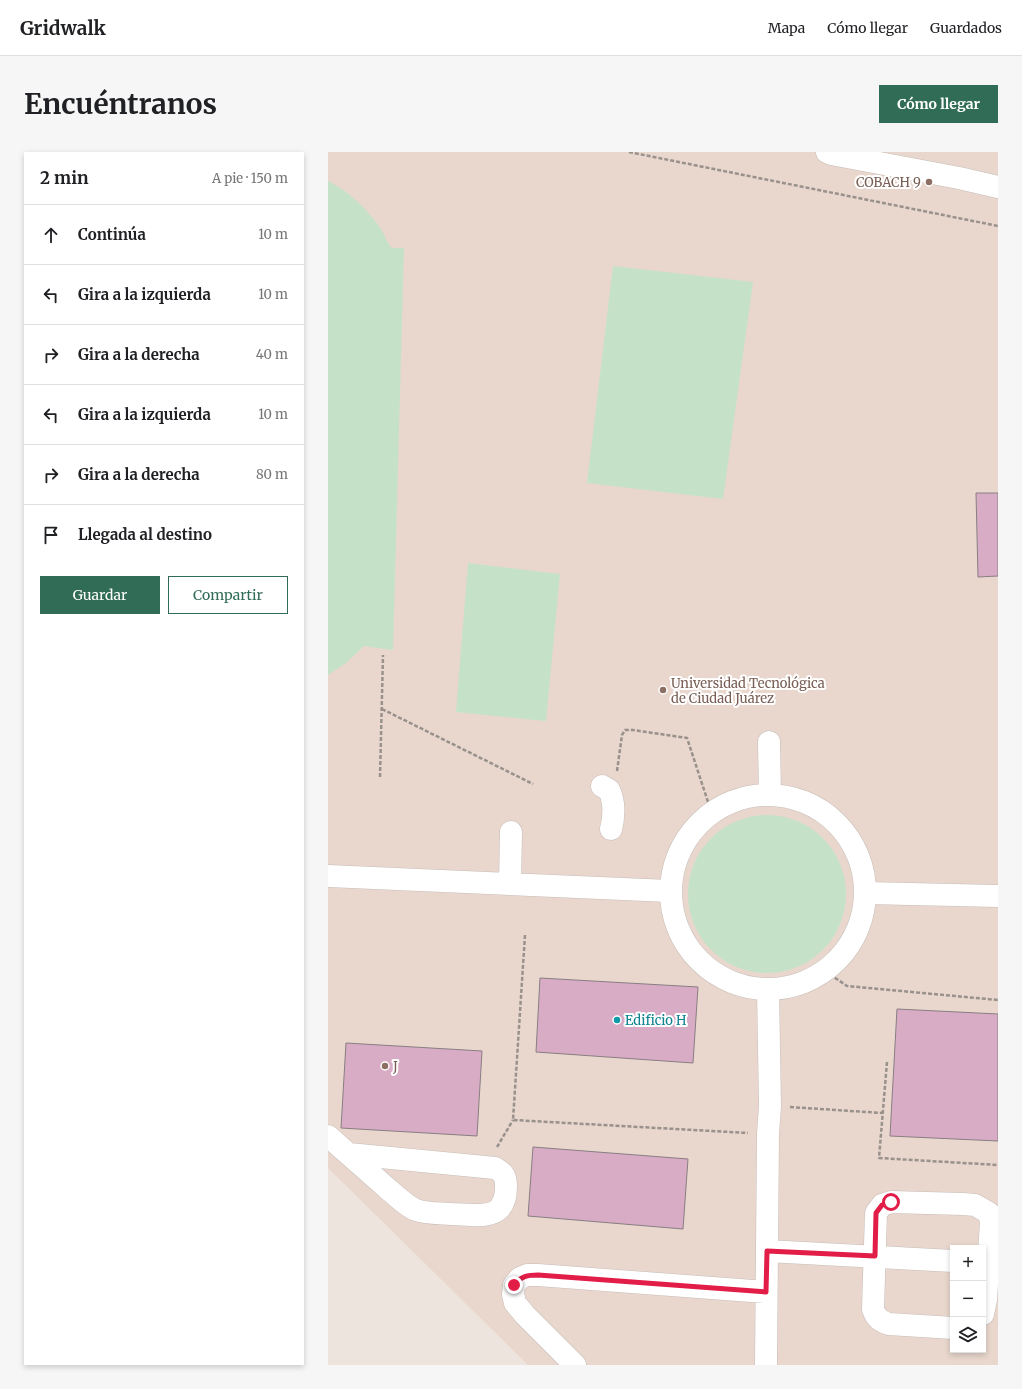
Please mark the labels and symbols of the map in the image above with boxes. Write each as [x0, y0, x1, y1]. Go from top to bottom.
place label: COBACH 9 [856, 174, 921, 191]
marker: COBACH 9 [924, 177, 934, 187]
place label: Universidad Tecnológica de Ciudad Juárez [671, 675, 825, 707]
marker: Universidad Tecnológica de Ciudad Juárez [658, 685, 668, 695]
place label: Edificio H [625, 1012, 686, 1029]
marker: Edificio H [612, 1015, 622, 1025]
place label: J [392, 1058, 398, 1075]
marker: J [380, 1061, 390, 1071]
route start [882, 1193, 900, 1211]
route end [505, 1276, 523, 1294]

